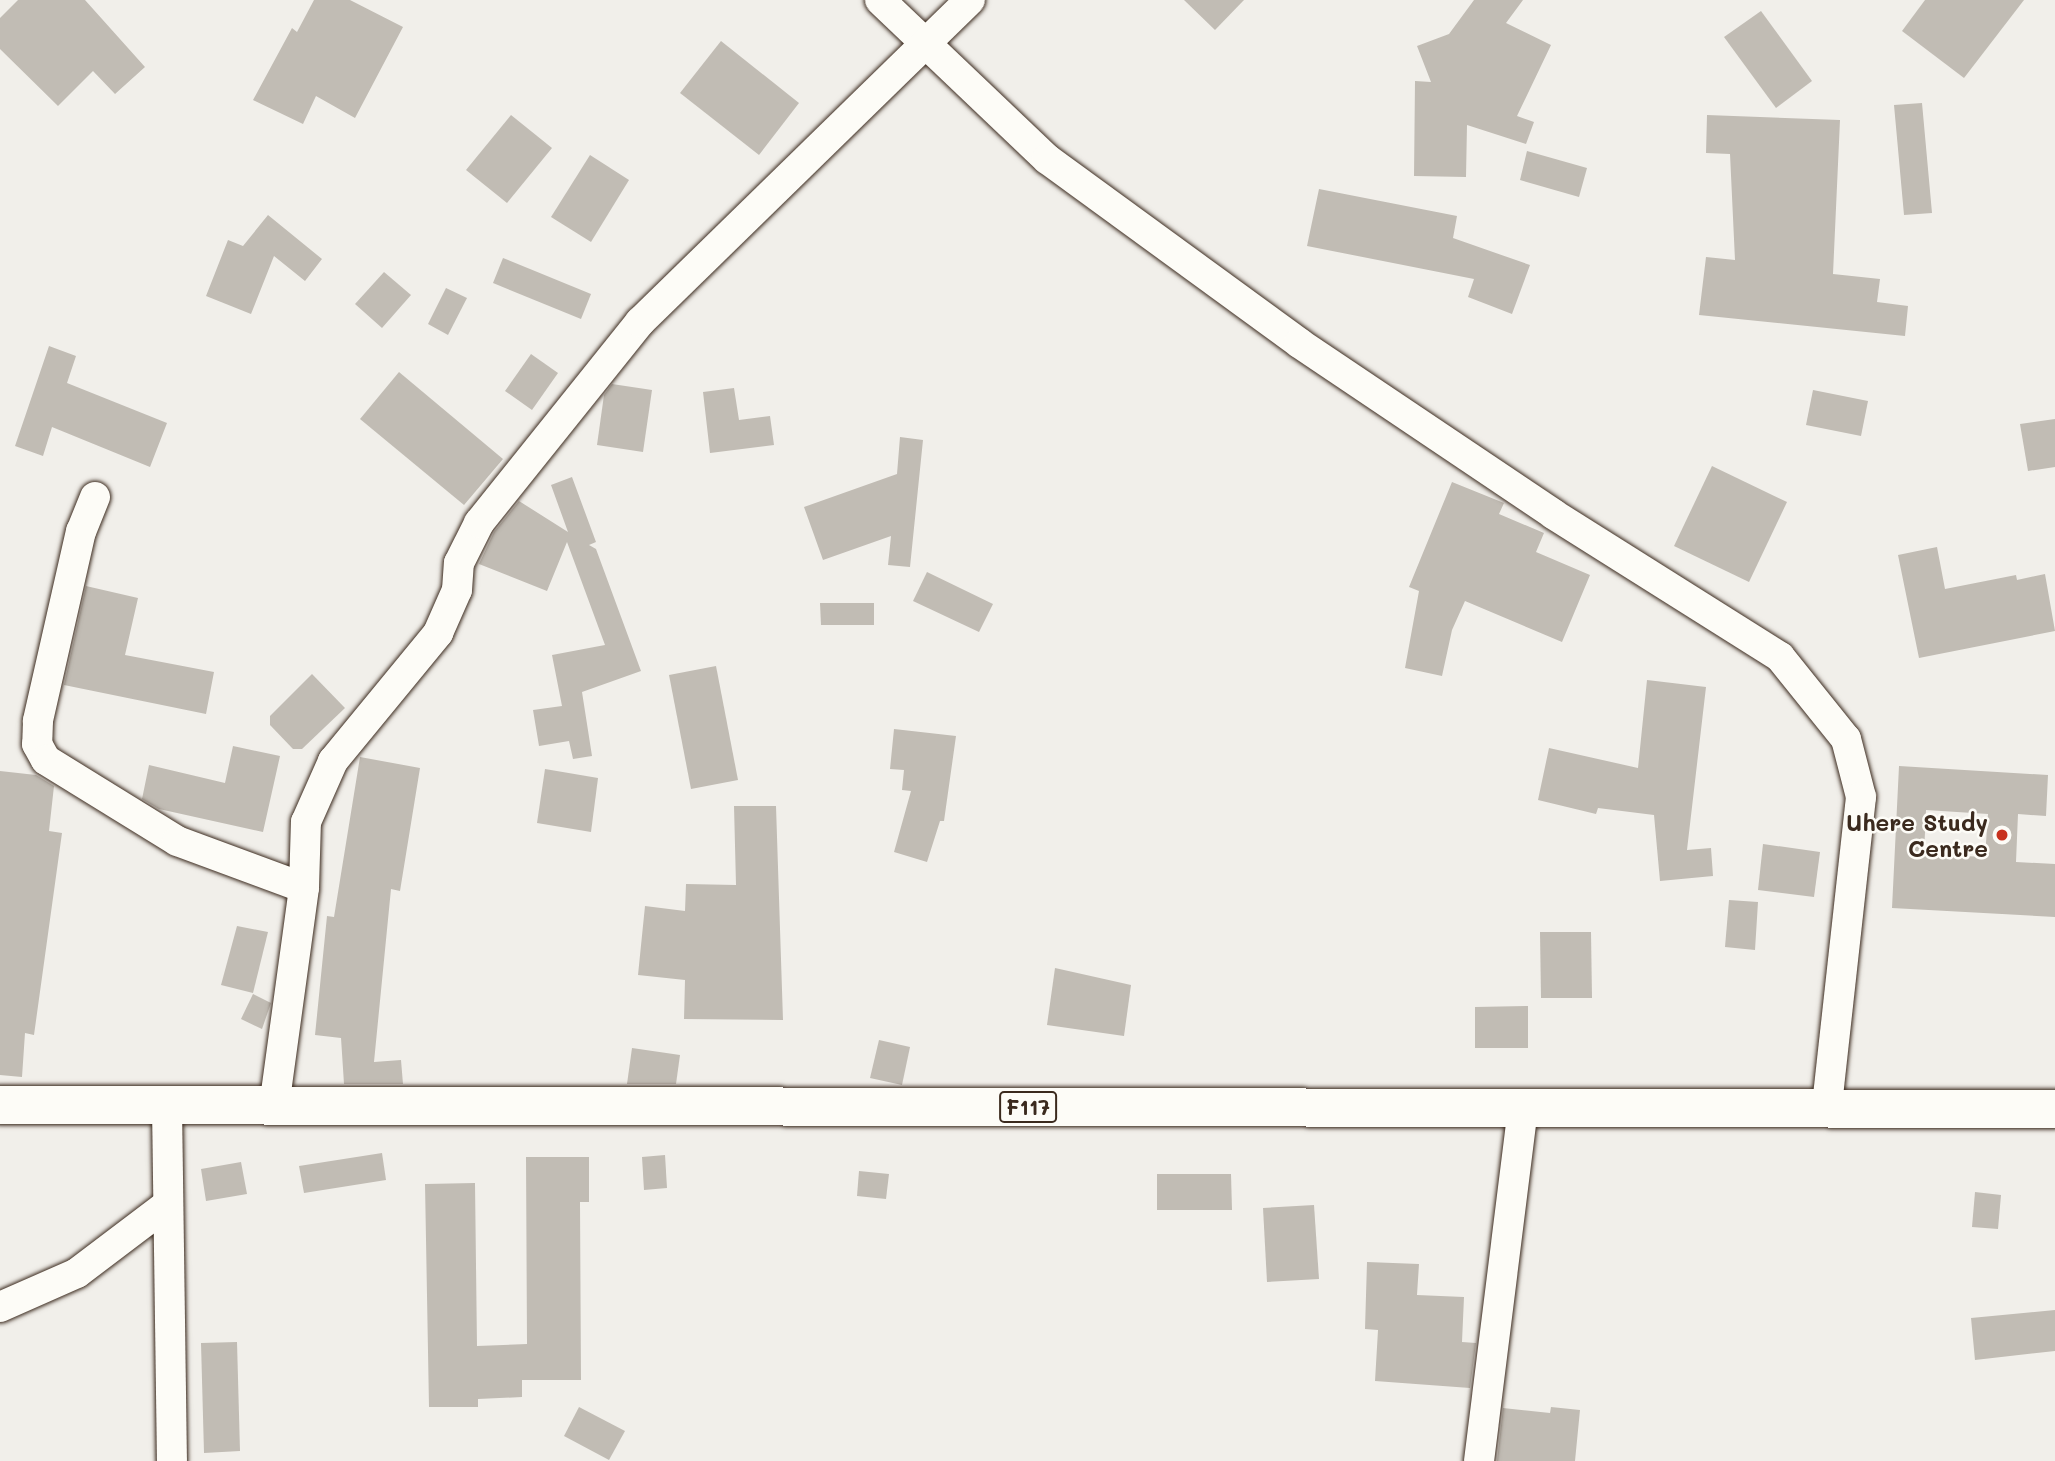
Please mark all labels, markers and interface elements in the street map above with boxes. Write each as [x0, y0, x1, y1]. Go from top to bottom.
place label: Uhere Study Centre [1846, 808, 1988, 862]
marker: Uhere Study Centre [1994, 827, 2010, 843]
road number: F117 [998, 1090, 1058, 1124]

